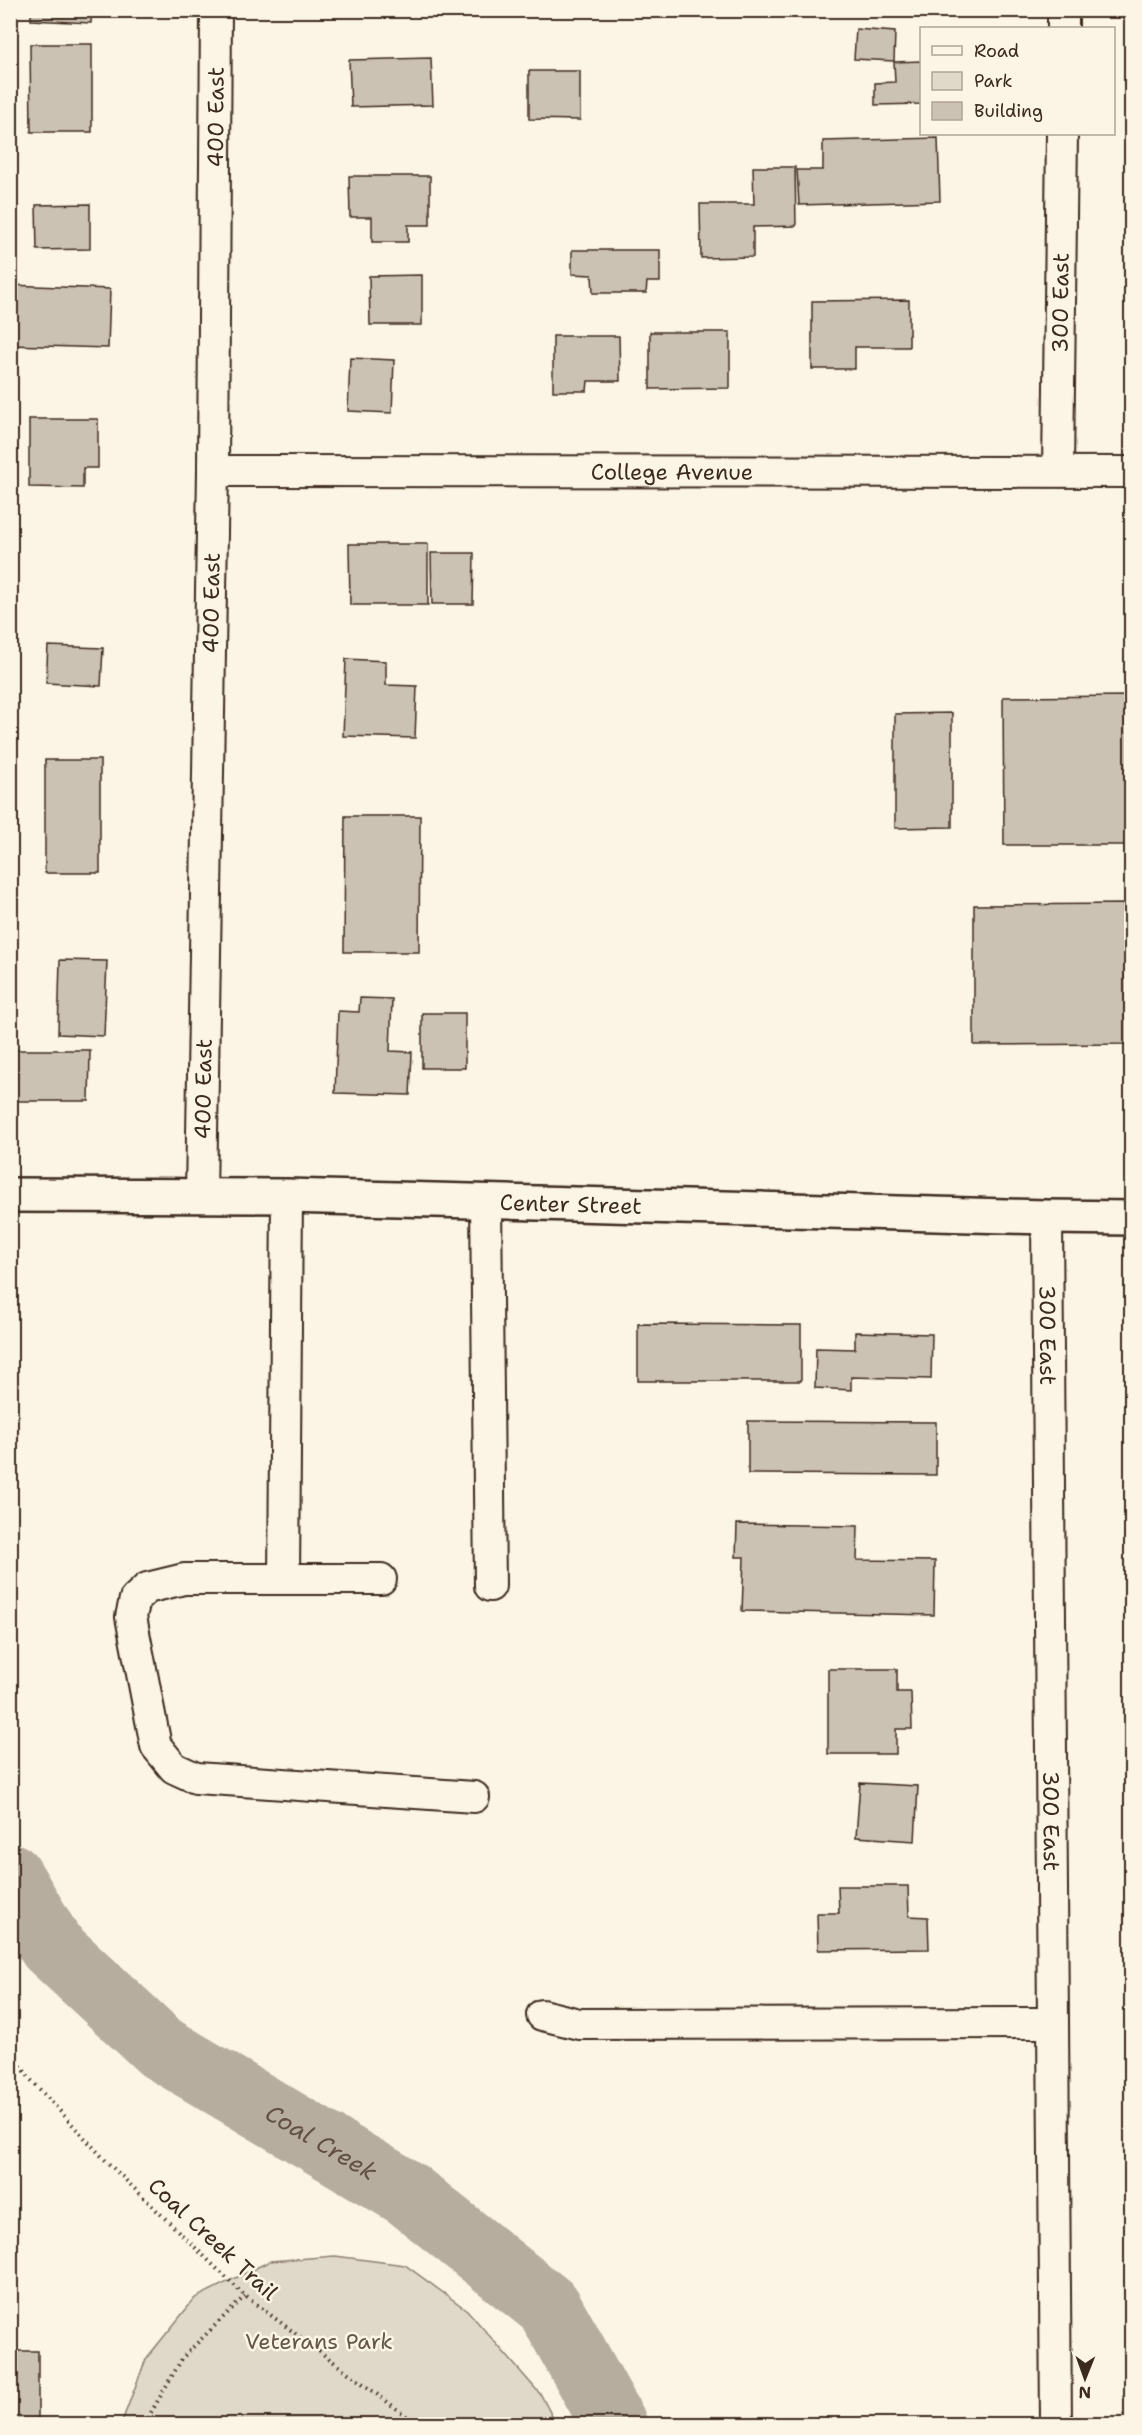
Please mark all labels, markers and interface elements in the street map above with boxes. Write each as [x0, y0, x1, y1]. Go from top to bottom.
legend [920, 27, 1115, 135]
text: Road [974, 39, 1019, 63]
street label: 400 East [200, 67, 230, 167]
text: Park [974, 69, 1013, 93]
text: Building [974, 99, 1043, 123]
street label: 300 East [1045, 253, 1075, 353]
street label: College Avenue [591, 457, 753, 486]
street label: 400 East [195, 553, 226, 654]
street label: 400 East [187, 1039, 218, 1139]
street label: Center Street [499, 1187, 642, 1220]
street label: 300 East [1033, 1285, 1063, 1385]
street label: 300 East [1037, 1771, 1066, 1871]
water label: Coal Creek [259, 2097, 383, 2188]
street label: Coal Creek Trail [142, 2171, 284, 2307]
park label: Veterans Park [245, 2327, 393, 2356]
north arrow [1055, 2348, 1115, 2408]
text: N [1078, 2382, 1091, 2403]

